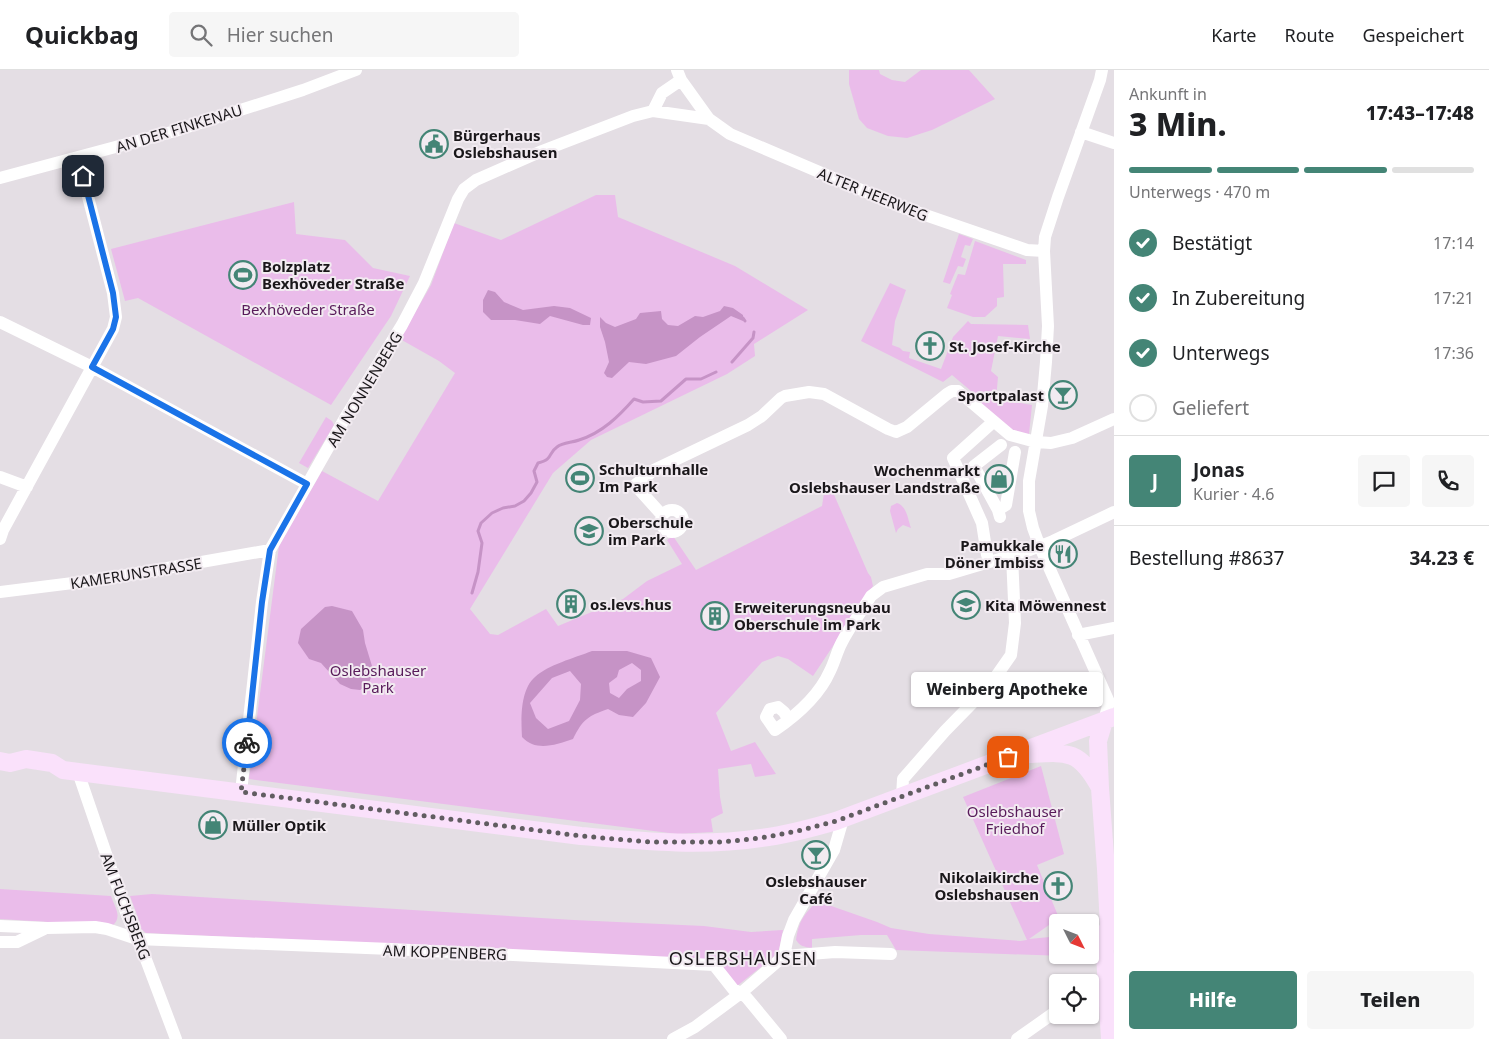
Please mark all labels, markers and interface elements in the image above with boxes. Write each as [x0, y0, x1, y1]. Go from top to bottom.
search box [169, 12, 519, 57]
text: Quickbag [25, 18, 139, 51]
icon: search [187, 21, 215, 49]
text: Hier suchen [227, 22, 333, 48]
text: Karte [1211, 23, 1257, 47]
text: Route [1285, 23, 1334, 47]
text: Gespeichert [1362, 23, 1464, 47]
text: Ankunft in [1129, 83, 1207, 105]
street label: AN DER FINKENAU [113, 99, 245, 157]
text: 17:43–17:48 [1366, 100, 1474, 126]
text: 3 Min. [1129, 102, 1227, 145]
place label: Bürgerhaus Oslebshausen [453, 125, 558, 162]
public building icon: Bürgerhaus Oslebshausen [419, 129, 449, 159]
pin [62, 155, 104, 197]
icon: home [69, 162, 97, 190]
street label: ALTER HEERWEG [815, 163, 931, 225]
text: Unterwegs · 470 m [1129, 181, 1270, 203]
icon: check [1129, 229, 1157, 257]
text: Bestätigt [1172, 230, 1252, 256]
text: 17:14 [1433, 232, 1474, 254]
place label: Bolzplatz Bexhöveder Straße [262, 256, 404, 293]
sports icon: Bolzplatz Bexhöveder Straße [228, 260, 258, 290]
icon: check [1129, 284, 1157, 312]
text: In Zubereitung [1172, 285, 1305, 311]
text: 17:21 [1433, 287, 1474, 309]
park label: Bexhöveder Straße [241, 299, 375, 319]
street label: AM NONNENBERG [322, 328, 406, 450]
church icon: St. Josef-Kirche [915, 331, 945, 361]
place label: St. Josef-Kirche [949, 336, 1061, 356]
icon: check [1129, 339, 1157, 367]
text: Unterwegs [1172, 340, 1270, 366]
text: 17:36 [1433, 342, 1474, 364]
bar icon: Sportpalast [1048, 380, 1078, 410]
place label: Sportpalast [958, 385, 1044, 405]
text: Geliefert [1172, 395, 1249, 421]
button: chat [1358, 455, 1410, 507]
button: phone [1422, 455, 1474, 507]
text: Jonas [1193, 457, 1244, 483]
place label: Schulturnhalle Im Park [599, 459, 708, 496]
place label: Wochenmarkt Oslebshauser Landstraße [789, 460, 980, 497]
sports icon: Schulturnhalle Im Park [565, 463, 595, 493]
shop icon: Wochenmarkt Oslebshauser Landstraße [984, 464, 1014, 494]
text: J [1152, 468, 1158, 494]
text: Kurier · 4.6 [1193, 483, 1274, 505]
place label: Oberschule im Park [608, 512, 693, 549]
school or university icon: Oberschule im Park [574, 516, 604, 546]
place label: Pamukkale Döner Imbiss [945, 535, 1044, 572]
restaurant icon: Pamukkale Döner Imbiss [1048, 539, 1078, 569]
text: Bestellung #8637 [1129, 545, 1284, 571]
text: 34.23 € [1409, 545, 1474, 571]
street label: KAMERUNSTRASSE [69, 553, 203, 593]
building icon: os.levs.hus [556, 589, 586, 619]
school or university icon: Kita Möwennest [951, 590, 981, 620]
place label: os.levs.hus [590, 594, 672, 614]
place label: Kita Möwennest [985, 595, 1107, 615]
place label: Erweiterungsneubau Oberschule im Park [734, 597, 891, 634]
building icon: Erweiterungsneubau Oberschule im Park [700, 601, 730, 631]
park label: Oslebshauser Park [330, 660, 426, 697]
callout: Weinberg Apotheke [912, 672, 1104, 707]
text: Weinberg Apotheke [926, 678, 1088, 700]
courier [222, 718, 272, 768]
icon: bike [233, 729, 261, 757]
pin [987, 736, 1029, 778]
icon: bag [994, 743, 1022, 771]
park label: Oslebshauser Friedhof [967, 801, 1063, 838]
shop icon: Müller Optik [198, 810, 228, 840]
place label: Müller Optik [232, 815, 327, 835]
bar icon: Oslebshauser Café [801, 840, 831, 870]
street label: AM FUCHSBERG [96, 850, 156, 962]
place label: Nikolaikirche Oslebshausen [934, 867, 1039, 904]
place label: Oslebshauser Café [765, 871, 867, 908]
church icon: Nikolaikirche Oslebshausen [1043, 871, 1073, 901]
north arrow [1049, 914, 1099, 964]
map controls [1049, 914, 1099, 1024]
street label: AM KOPPENBERG [383, 940, 507, 964]
district label: OSLEBSHAUSEN [669, 946, 817, 970]
button: Hilfe [1129, 971, 1297, 1029]
button: Teilen [1307, 971, 1474, 1029]
button: locate [1049, 974, 1099, 1024]

